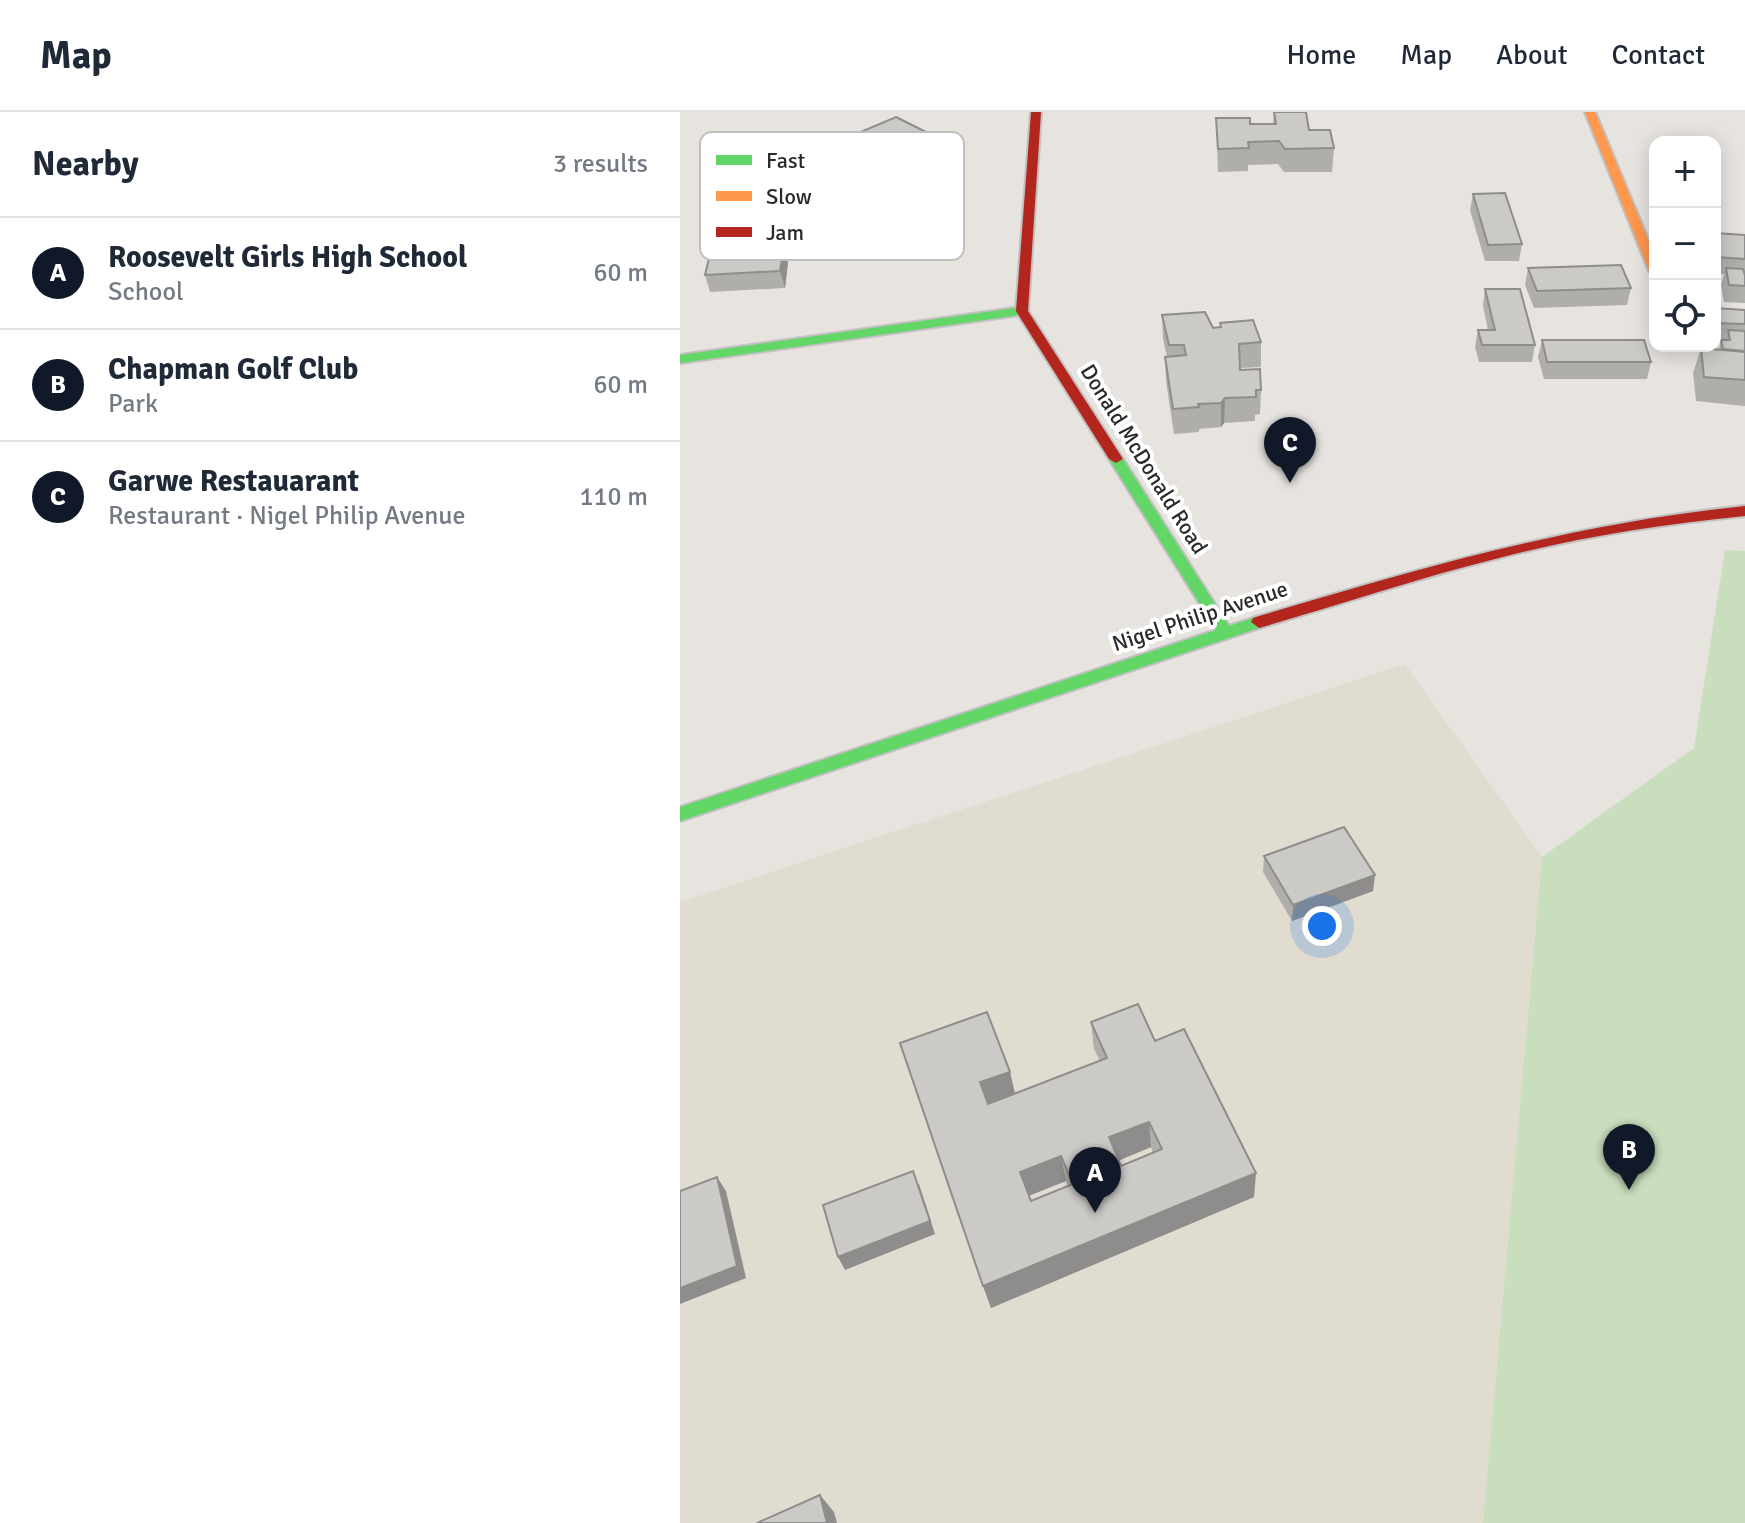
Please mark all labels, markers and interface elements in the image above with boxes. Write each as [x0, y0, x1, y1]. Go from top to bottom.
text: Map [40, 32, 112, 79]
text: Home [1287, 38, 1356, 72]
text: Map [1400, 38, 1452, 72]
text: About [1496, 38, 1568, 72]
text: Contact [1612, 38, 1705, 72]
legend [700, 132, 964, 260]
map controls [1649, 136, 1721, 352]
button: + [1649, 136, 1721, 208]
text: Nearby [32, 143, 139, 185]
text: Fast [766, 147, 806, 174]
text: 3 results [553, 148, 648, 180]
text: Slow [766, 183, 812, 210]
button: − [1649, 208, 1721, 280]
text: Jam [766, 219, 804, 246]
text: Roosevelt Girls High School [108, 239, 467, 276]
text: A [50, 257, 66, 289]
text: 60 m [593, 257, 648, 289]
text: School [108, 276, 184, 308]
button: locate [1649, 280, 1721, 352]
text: Chapman Golf Club [108, 351, 358, 388]
street label: Donald McDonald Road [1075, 359, 1213, 559]
text: B [50, 369, 66, 401]
text: 60 m [593, 369, 648, 401]
text: Park [108, 388, 158, 420]
pin: C [1264, 417, 1316, 483]
text: Garwe Restauarant [108, 463, 359, 500]
text: C [50, 481, 66, 513]
text: 110 m [579, 481, 648, 513]
text: Restaurant · Nigel Philip Avenue [108, 500, 466, 532]
street label: Nigel Philip Avenue [1109, 575, 1291, 657]
your location [1302, 906, 1342, 946]
pin: B [1603, 1124, 1655, 1190]
pin: A [1069, 1147, 1121, 1213]

